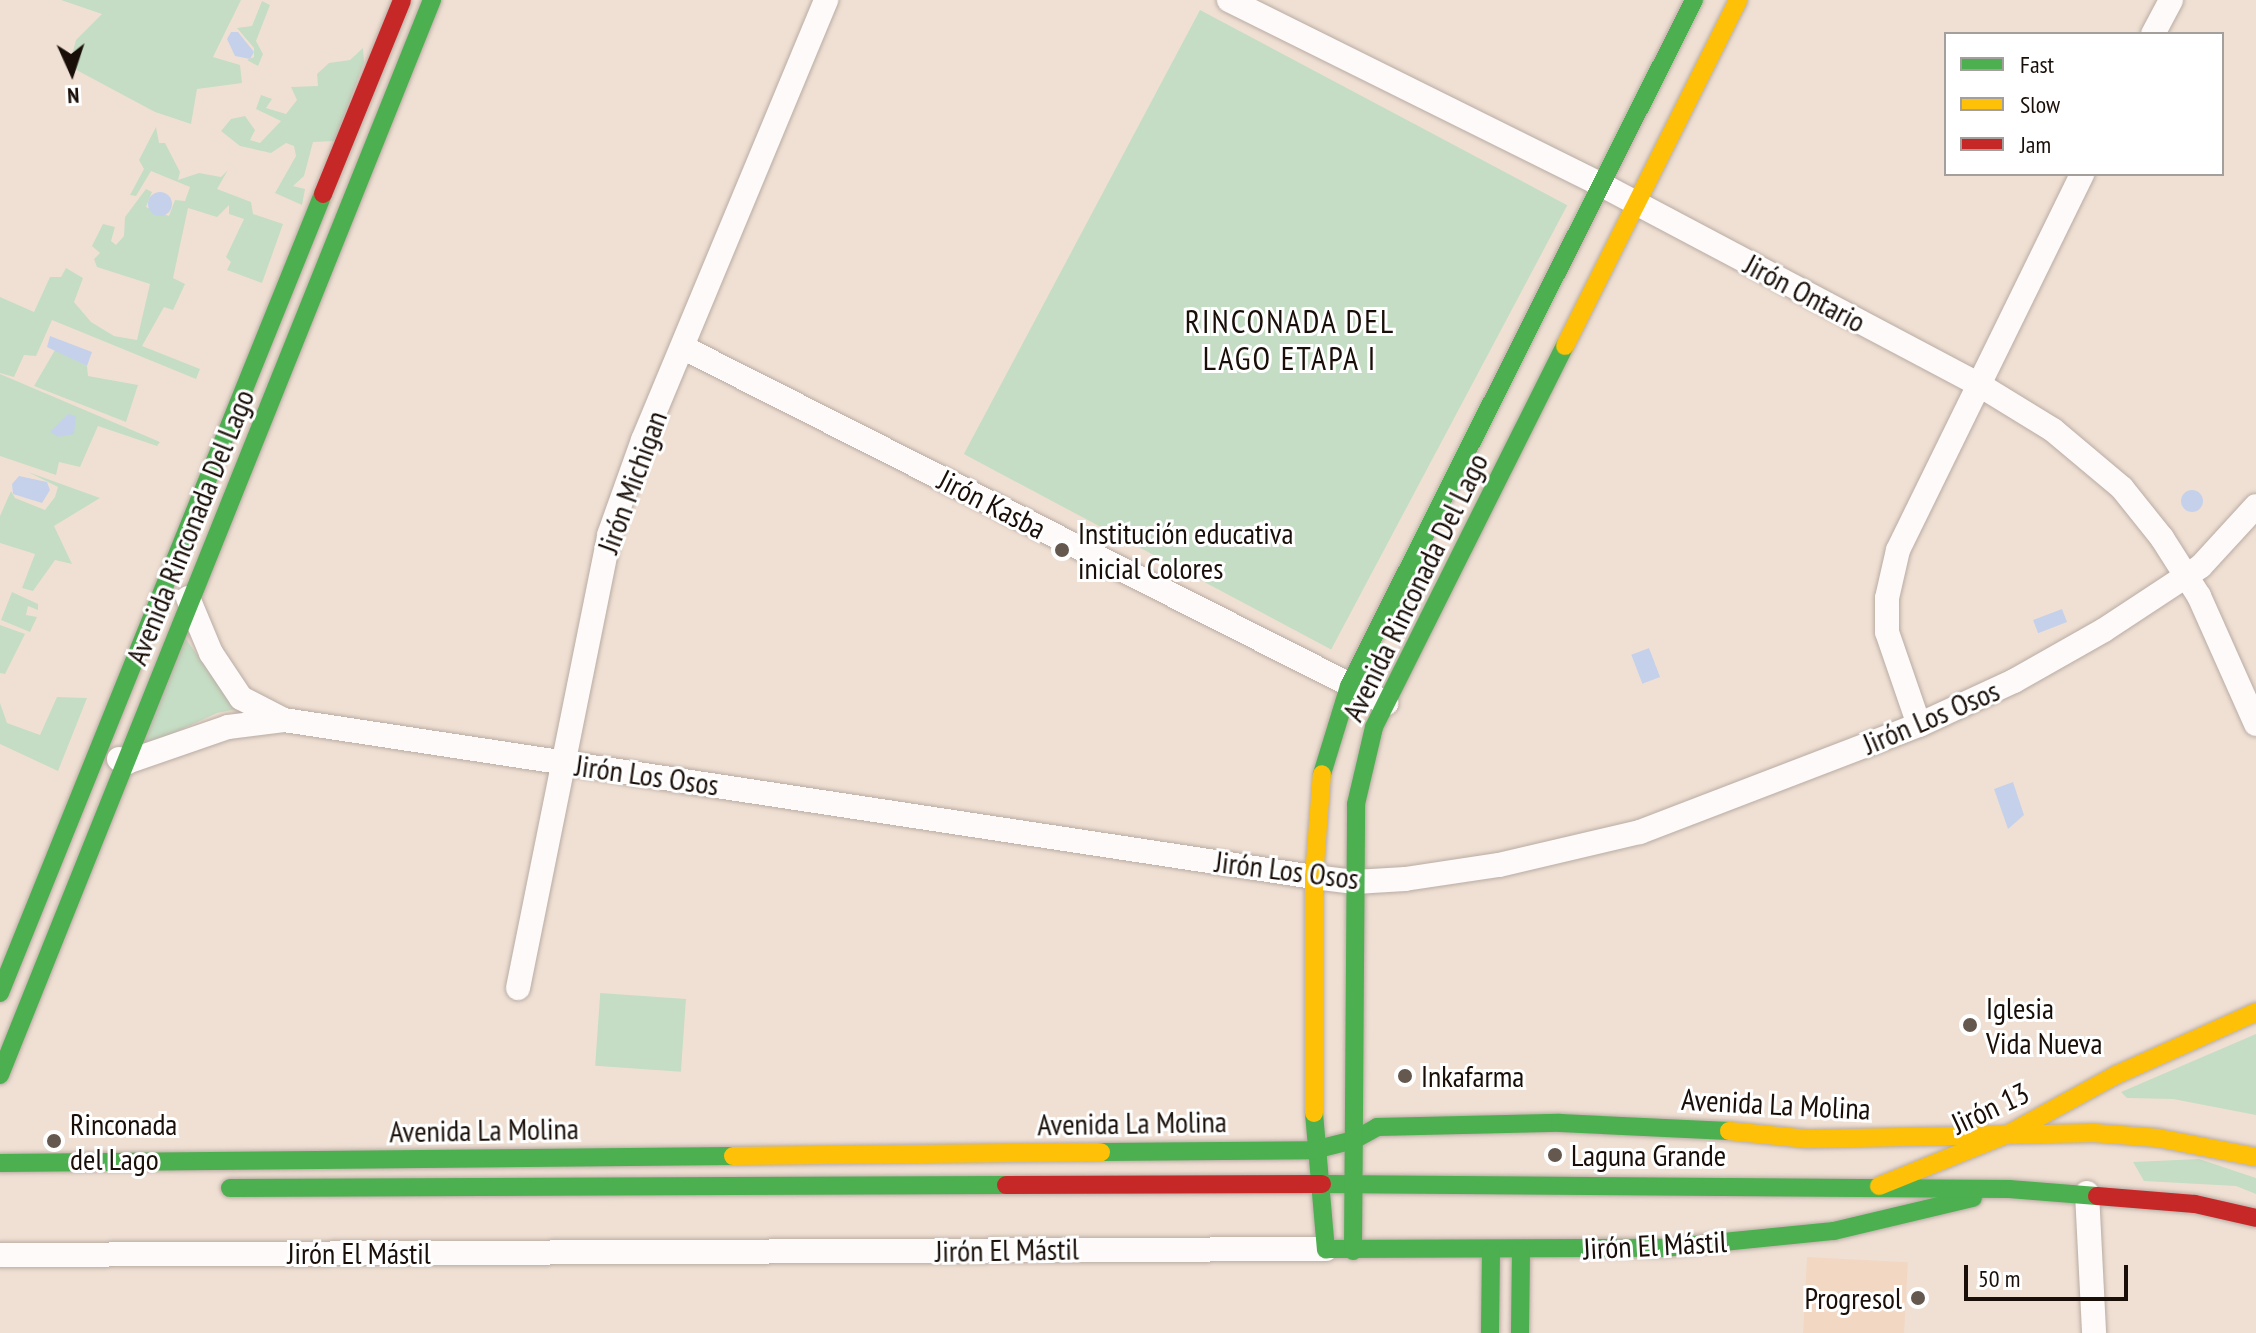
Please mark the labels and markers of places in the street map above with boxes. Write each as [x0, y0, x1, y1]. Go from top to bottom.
place label: Institución educativa inicial Colores [1078, 515, 1293, 586]
marker: Institución educativa inicial Colores [1053, 541, 1071, 559]
place label: Iglesia Vida Nueva [1986, 990, 2102, 1060]
marker: Iglesia Vida Nueva [1961, 1016, 1979, 1034]
place label: Inkafarma [1421, 1058, 1524, 1094]
marker: Inkafarma [1396, 1067, 1414, 1085]
place label: Rinconada del Lago [70, 1106, 177, 1176]
marker: Rinconada del Lago [45, 1132, 63, 1150]
place label: Laguna Grande [1571, 1137, 1726, 1173]
marker: Laguna Grande [1546, 1146, 1564, 1164]
place label: Progresol [1804, 1280, 1902, 1316]
marker: Progresol [1909, 1289, 1927, 1307]

